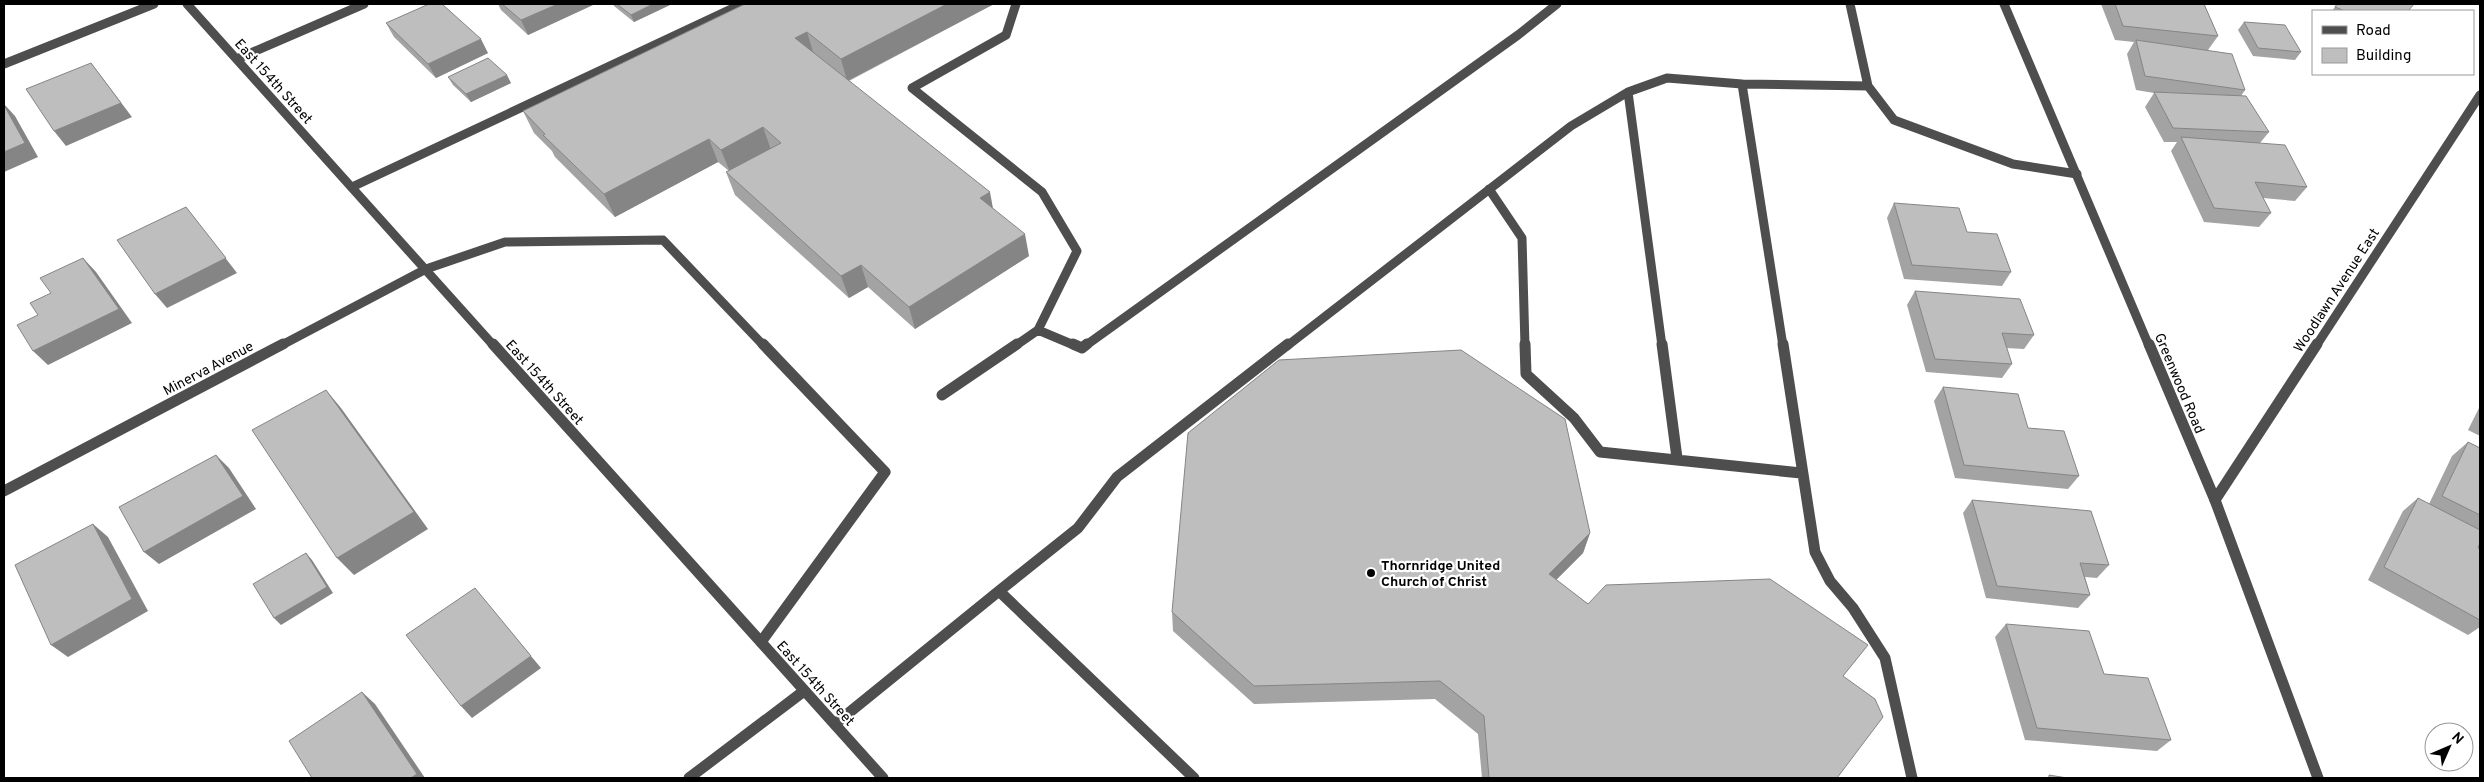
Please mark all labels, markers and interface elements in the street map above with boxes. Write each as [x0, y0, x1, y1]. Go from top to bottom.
legend [2312, 10, 2474, 75]
text: Road [2356, 22, 2391, 41]
street label: East 154th Street [230, 36, 315, 128]
text: Building [2356, 47, 2411, 66]
street label: Woodlawn Avenue East [2291, 226, 2384, 356]
street label: Greenwood Road [2150, 331, 2207, 436]
street label: East 154th Street [501, 337, 586, 429]
street label: Minerva Avenue [161, 338, 257, 400]
place label: Thornridge United Church of Christ [1381, 558, 1500, 591]
marker: Thornridge United Church of Christ [1365, 567, 1377, 579]
street label: East 154th Street [772, 638, 857, 730]
north arrow [2424, 722, 2474, 772]
text: N [2448, 729, 2467, 748]

